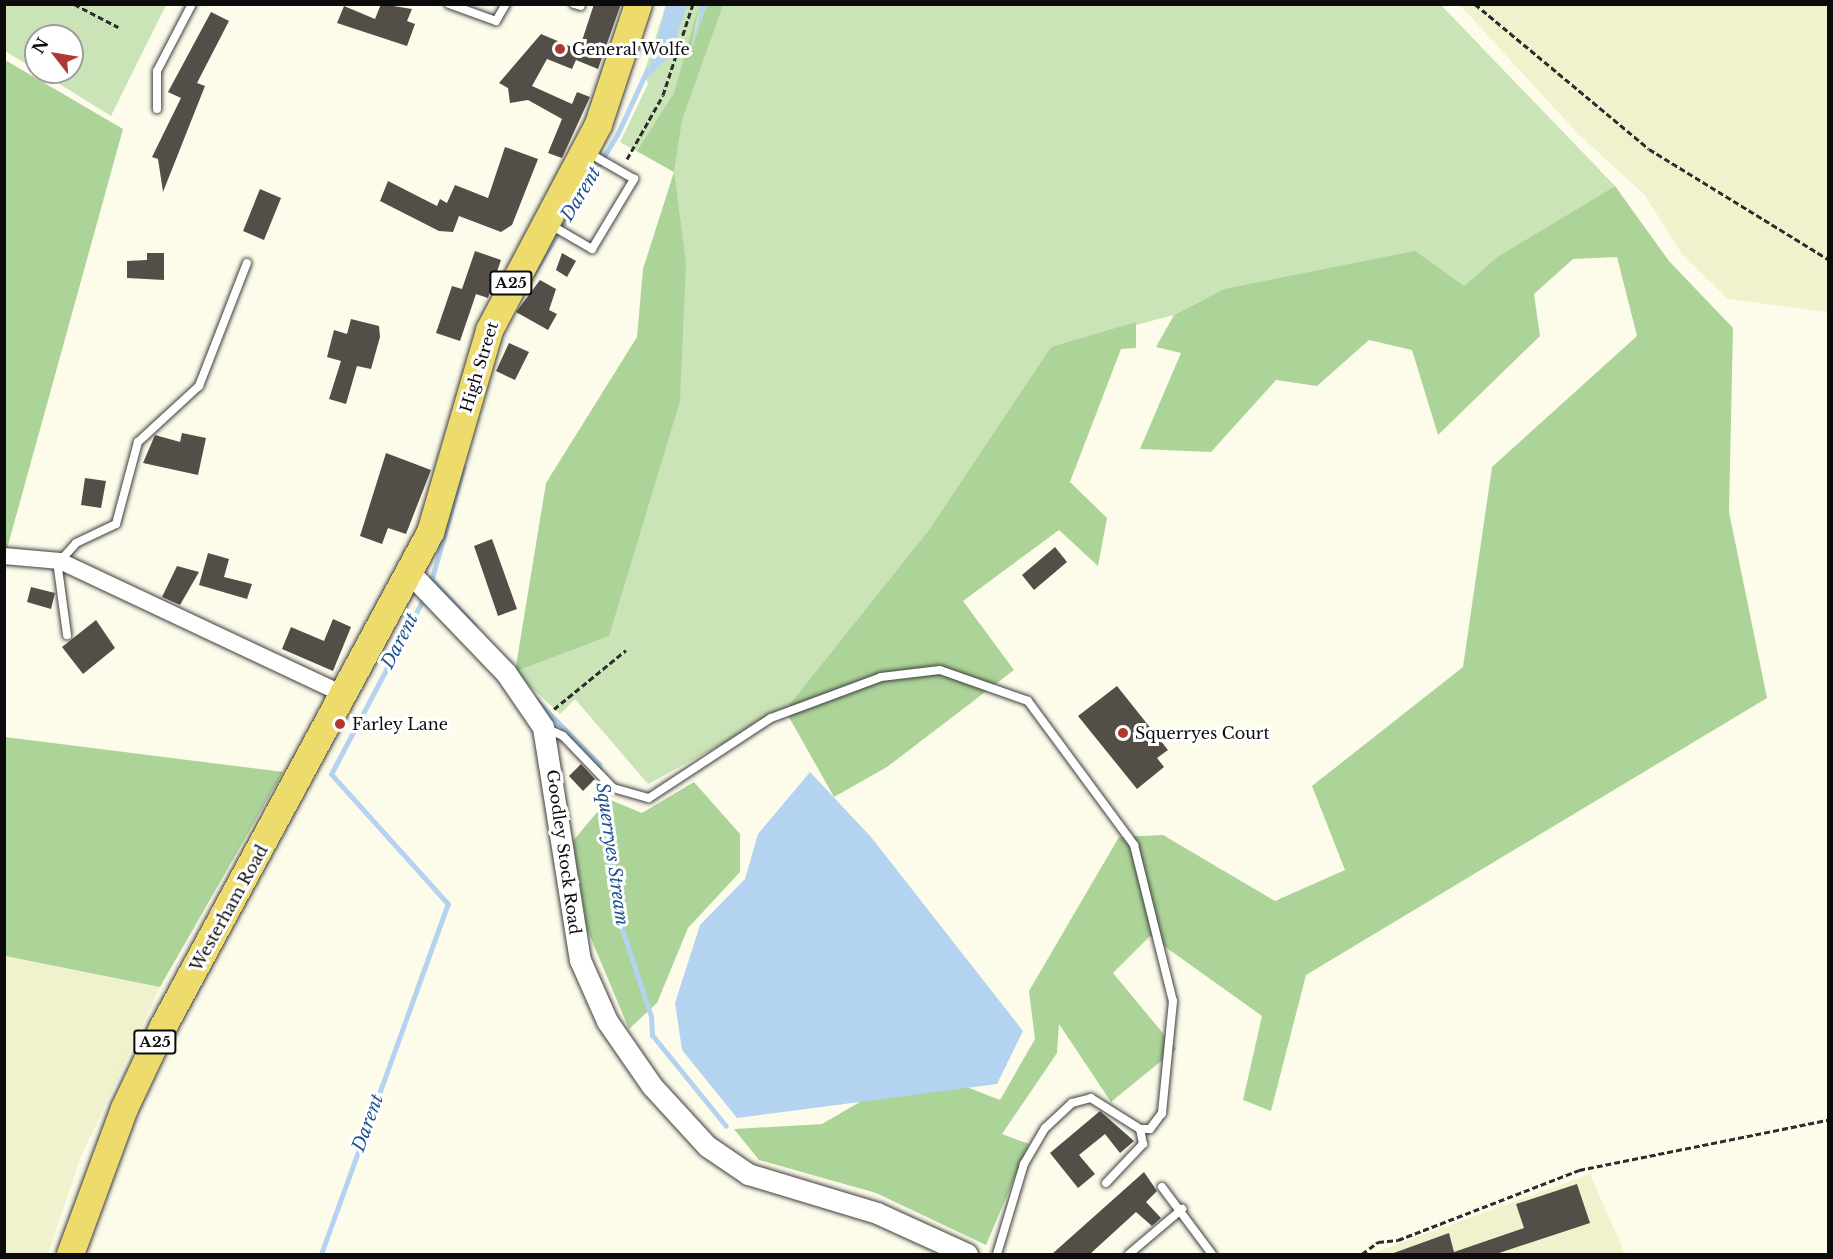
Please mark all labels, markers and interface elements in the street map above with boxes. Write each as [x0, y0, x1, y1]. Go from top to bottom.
north arrow [24, 24, 84, 84]
text: N [28, 34, 53, 57]
place label: General Wolfe [572, 39, 690, 59]
marker: General Wolfe [553, 42, 567, 56]
water label: Darent [556, 163, 606, 225]
road number: A25 [488, 271, 534, 295]
street label: High Street [456, 319, 502, 415]
water label: Darent [377, 610, 423, 672]
place label: Farley Lane [352, 714, 448, 734]
marker: Farley Lane [333, 717, 347, 731]
place label: Squerryes Court [1135, 723, 1270, 743]
marker: Squerryes Court [1116, 726, 1130, 740]
street label: Goodley Stock Road [543, 768, 585, 936]
water label: Squerryes Stream [591, 781, 633, 927]
street label: Westerham Road [186, 842, 272, 974]
road number: A25 [132, 1030, 178, 1054]
water label: Darent [348, 1091, 388, 1155]

